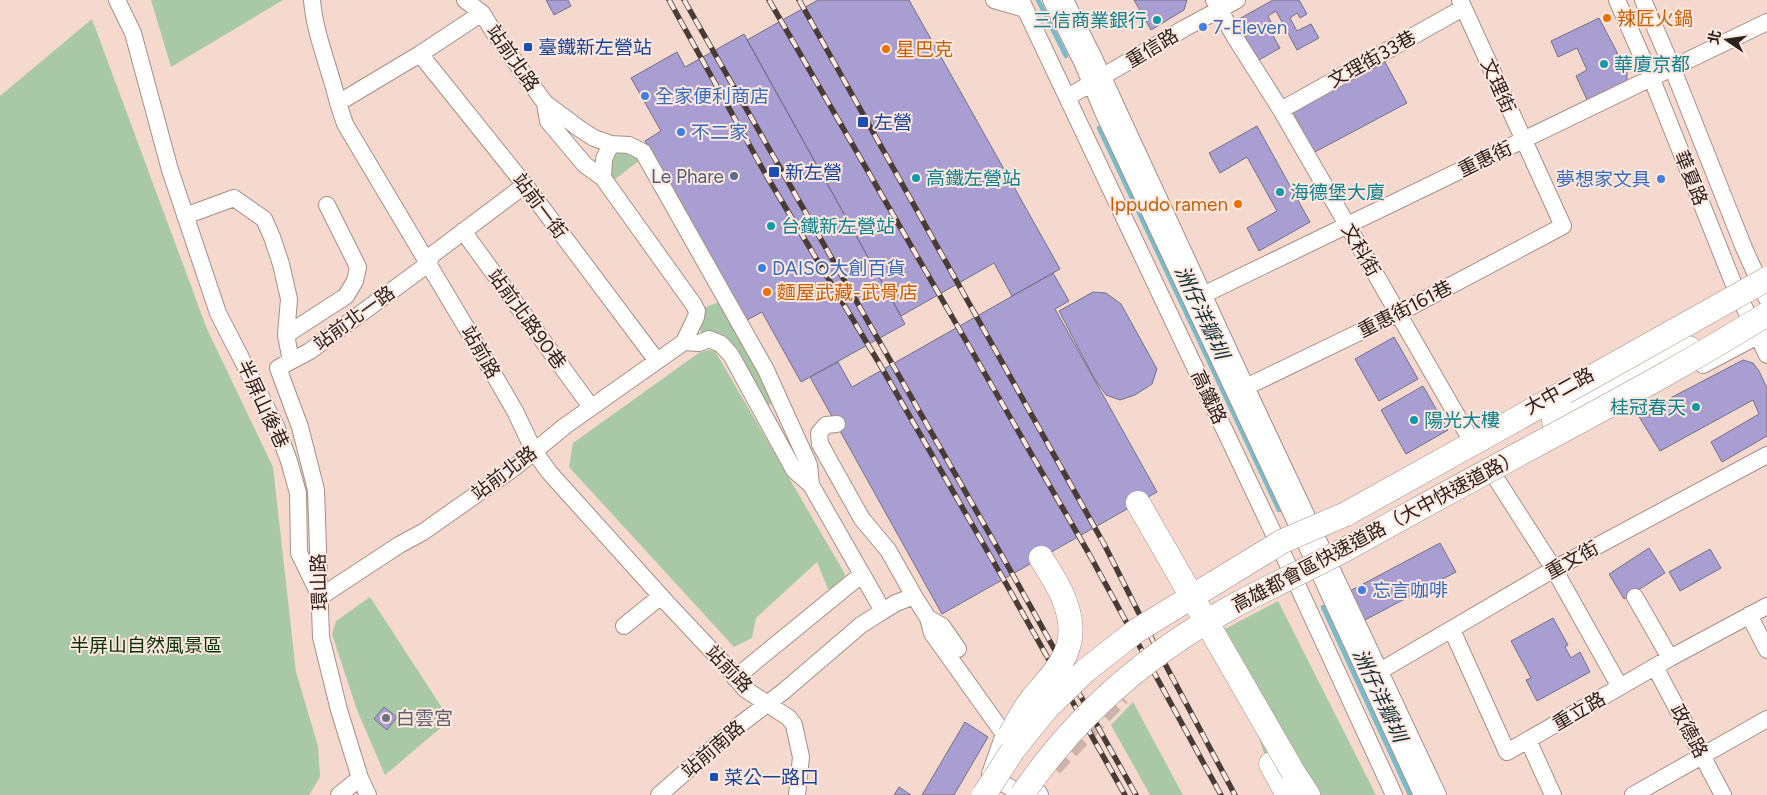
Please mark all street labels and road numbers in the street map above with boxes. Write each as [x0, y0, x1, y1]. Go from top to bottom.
street label: 站前北路 [482, 20, 544, 96]
street label: 重信路 [1122, 23, 1182, 73]
street label: 文理街33巷 [1324, 26, 1420, 92]
street label: 文理街 [1476, 55, 1520, 117]
street label: 重惠街 [1454, 136, 1516, 182]
street label: 華夏路 [1670, 147, 1712, 209]
street label: 站前一街 [508, 169, 572, 243]
street label: 文科街 [1337, 220, 1385, 280]
street label: 站前北路90巷 [483, 265, 571, 373]
street label: 重惠街161巷 [1354, 275, 1456, 343]
street label: 站前北一路 [309, 281, 399, 355]
street label: 站前路 [457, 322, 505, 382]
street label: 半屏山後巷 [232, 356, 294, 452]
street label: 大中二路 [1520, 363, 1598, 419]
street label: 高鐵路 [1187, 366, 1231, 428]
street label: 站前北路 [467, 441, 541, 505]
street label: 高雄都會區快速道路（大中快速道路） [1228, 445, 1524, 617]
street label: 重文街 [1541, 536, 1603, 584]
street label: 環山路 [307, 553, 331, 611]
street label: 站前路 [701, 641, 757, 697]
street label: 重立路 [1549, 687, 1609, 735]
street label: 政德路 [1665, 700, 1713, 762]
street label: 站前南路 [677, 715, 749, 783]

